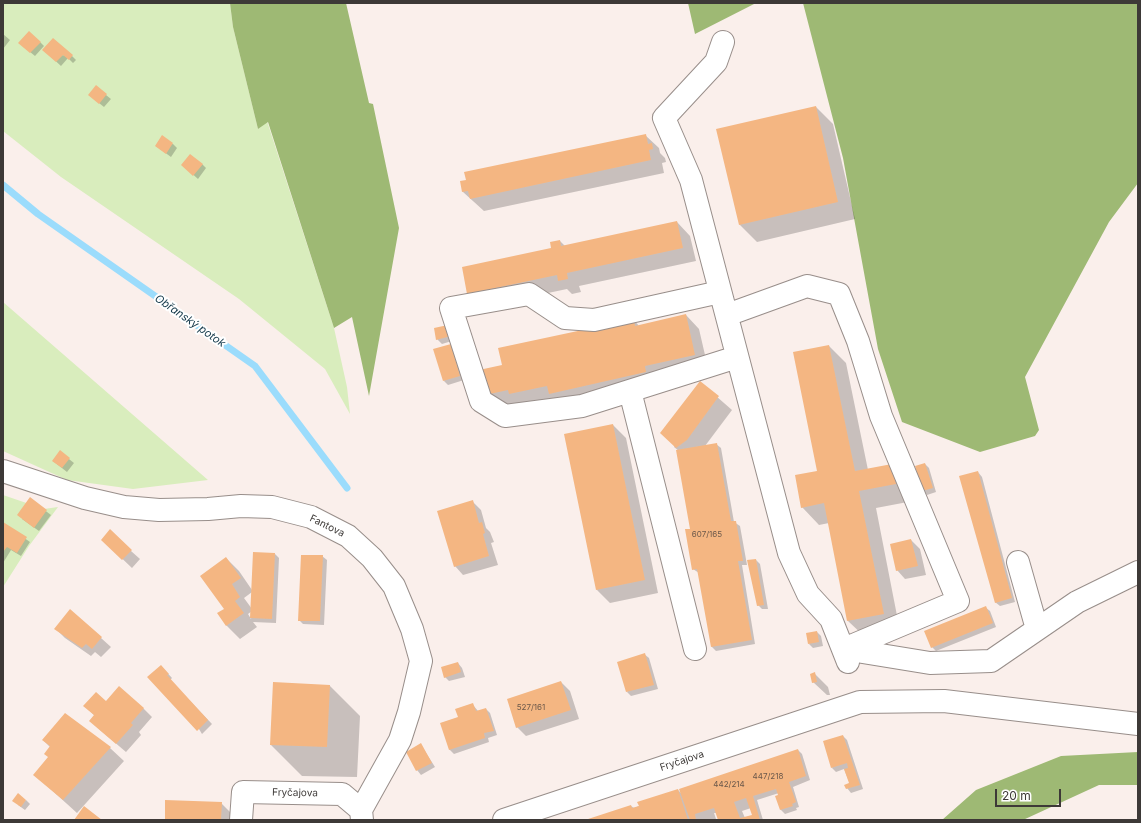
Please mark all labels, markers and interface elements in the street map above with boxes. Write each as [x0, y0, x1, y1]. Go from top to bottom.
water label: Obřanský potok [152, 292, 228, 350]
street label: Fantova [308, 512, 346, 540]
house number: 607/165 [692, 530, 722, 540]
house number: 527/161 [517, 703, 545, 713]
street label: Fryčajova [658, 748, 706, 774]
house number: 447/218 [753, 772, 783, 782]
house number: 442/214 [713, 780, 745, 790]
scale bar [997, 781, 1063, 807]
street label: Fryčajova [272, 787, 318, 799]
text: 20 m [1002, 788, 1031, 803]

